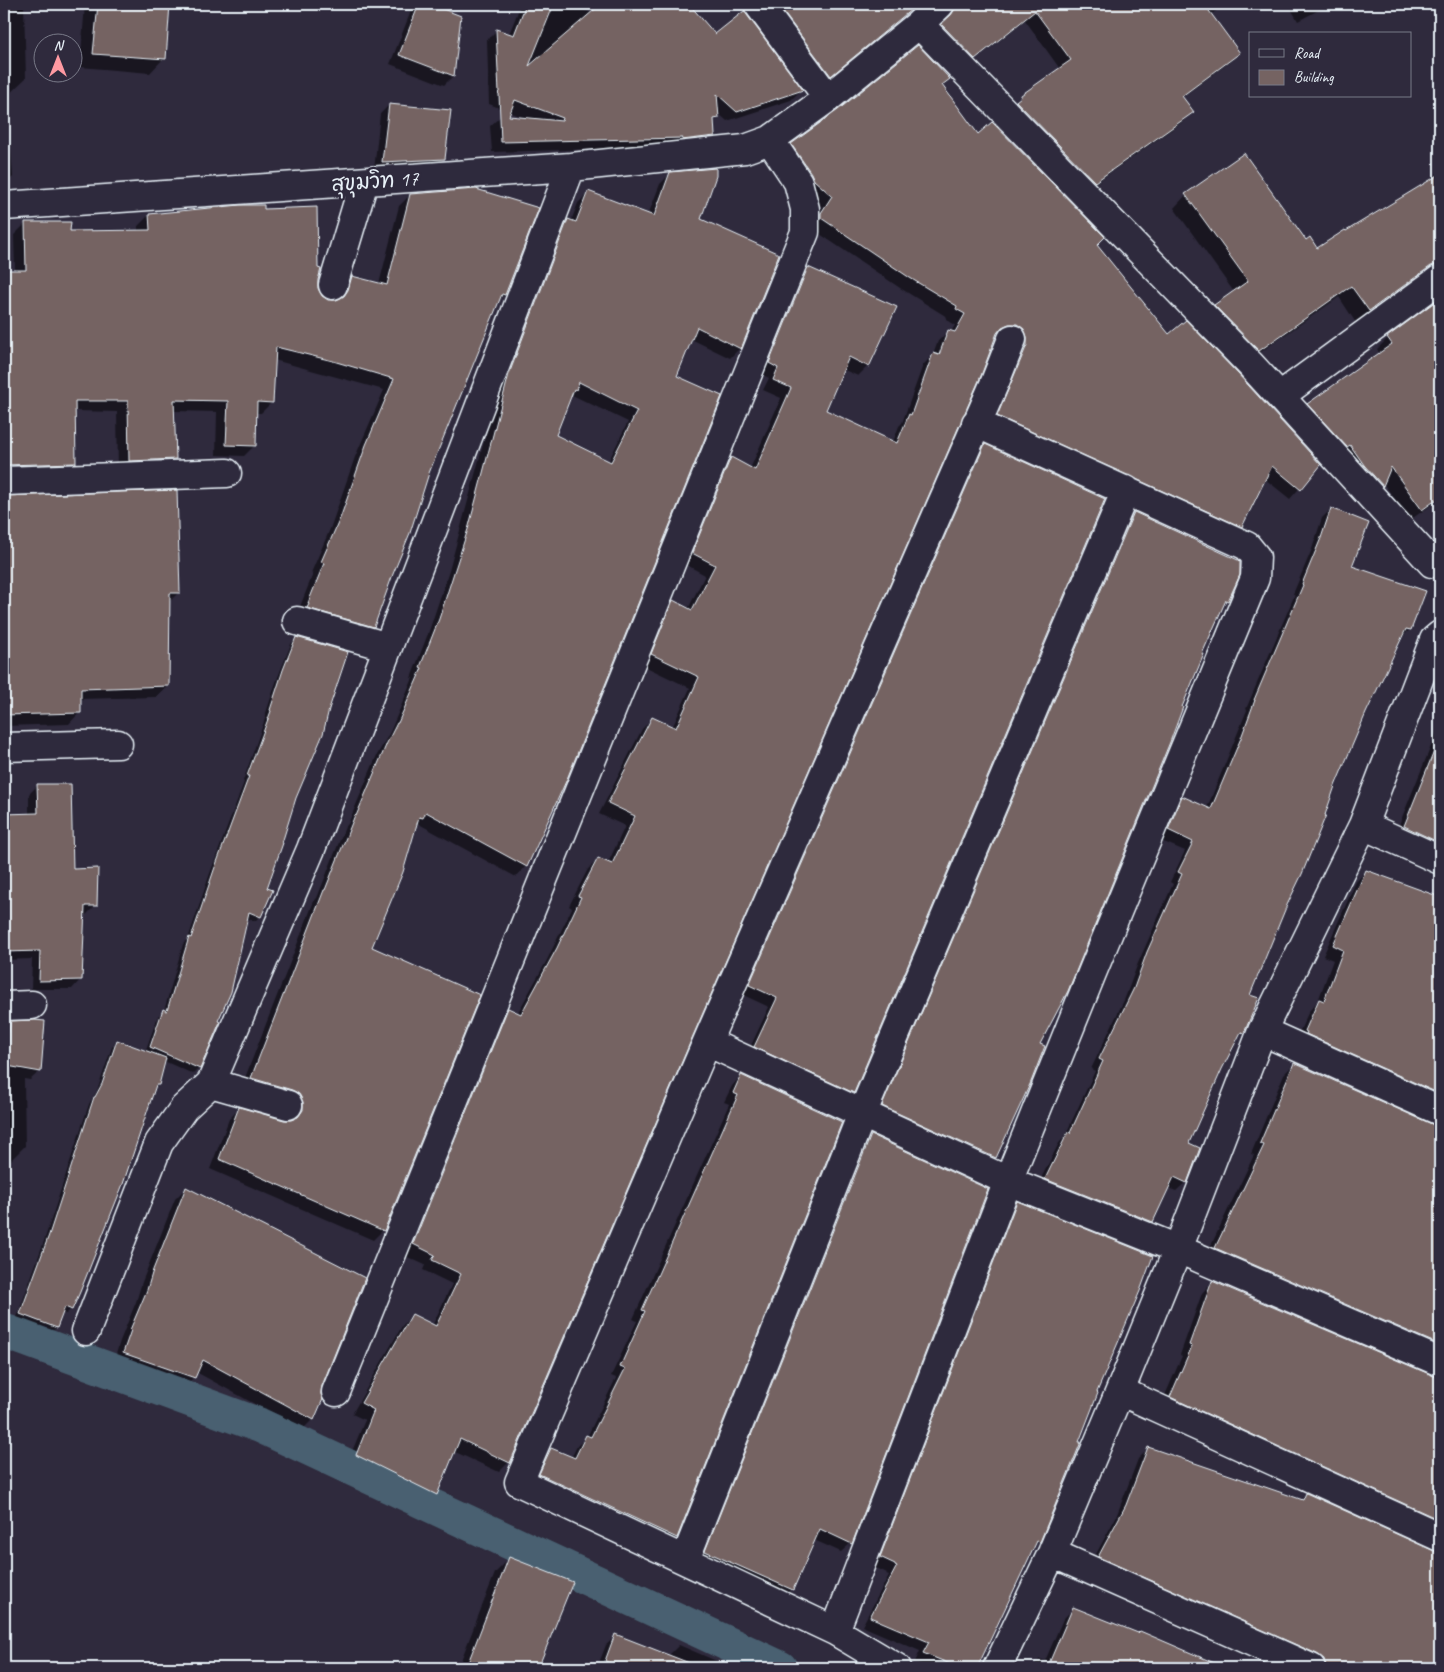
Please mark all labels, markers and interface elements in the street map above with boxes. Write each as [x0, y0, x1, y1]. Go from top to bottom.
north arrow [32, 32, 82, 82]
legend [1249, 32, 1412, 98]
text: N [54, 37, 65, 54]
text: Road [1294, 44, 1321, 63]
text: Building [1294, 68, 1334, 87]
street label: สุขุมวิท 17 [331, 165, 421, 200]

